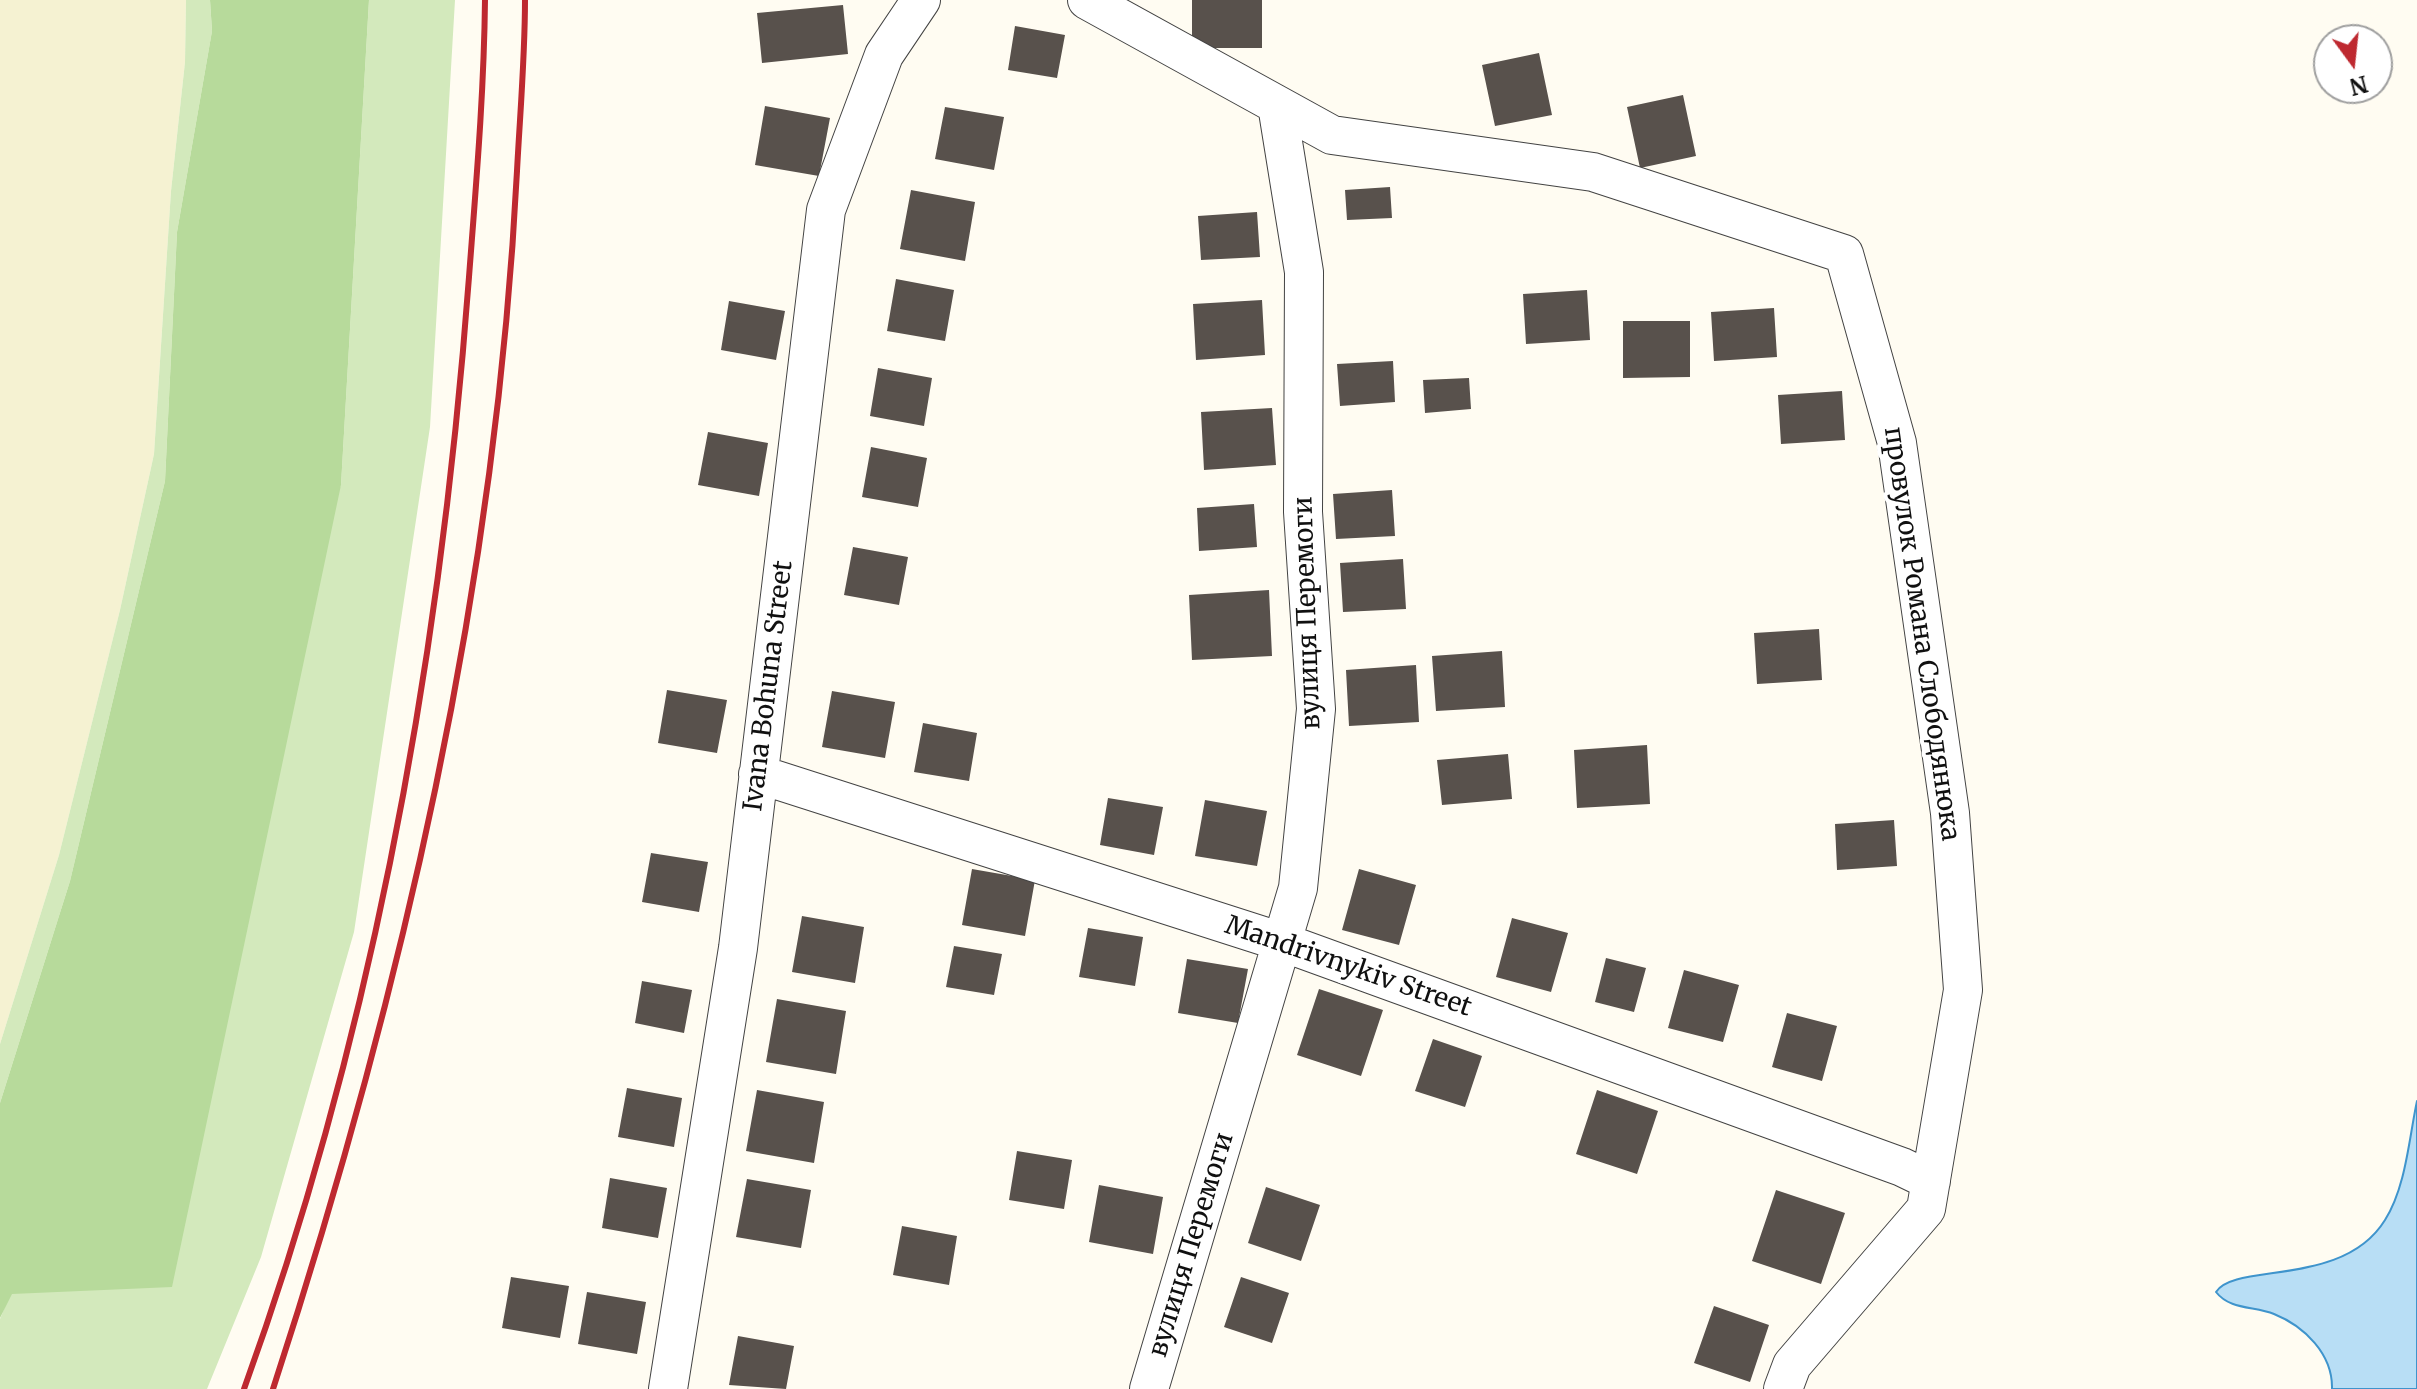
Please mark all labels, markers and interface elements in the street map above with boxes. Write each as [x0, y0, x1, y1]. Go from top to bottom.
north arrow [2313, 24, 2393, 104]
text: N [2347, 69, 2371, 101]
street label: провулок Романа Слободянюка [1876, 425, 1966, 843]
street label: вулиця Перемоги [1288, 496, 1328, 730]
street label: Ivana Bohuna Street [738, 559, 800, 813]
street label: Mandrivnykiv Street [1221, 910, 1475, 1024]
street label: вулиця Перемоги [1143, 1129, 1241, 1361]

